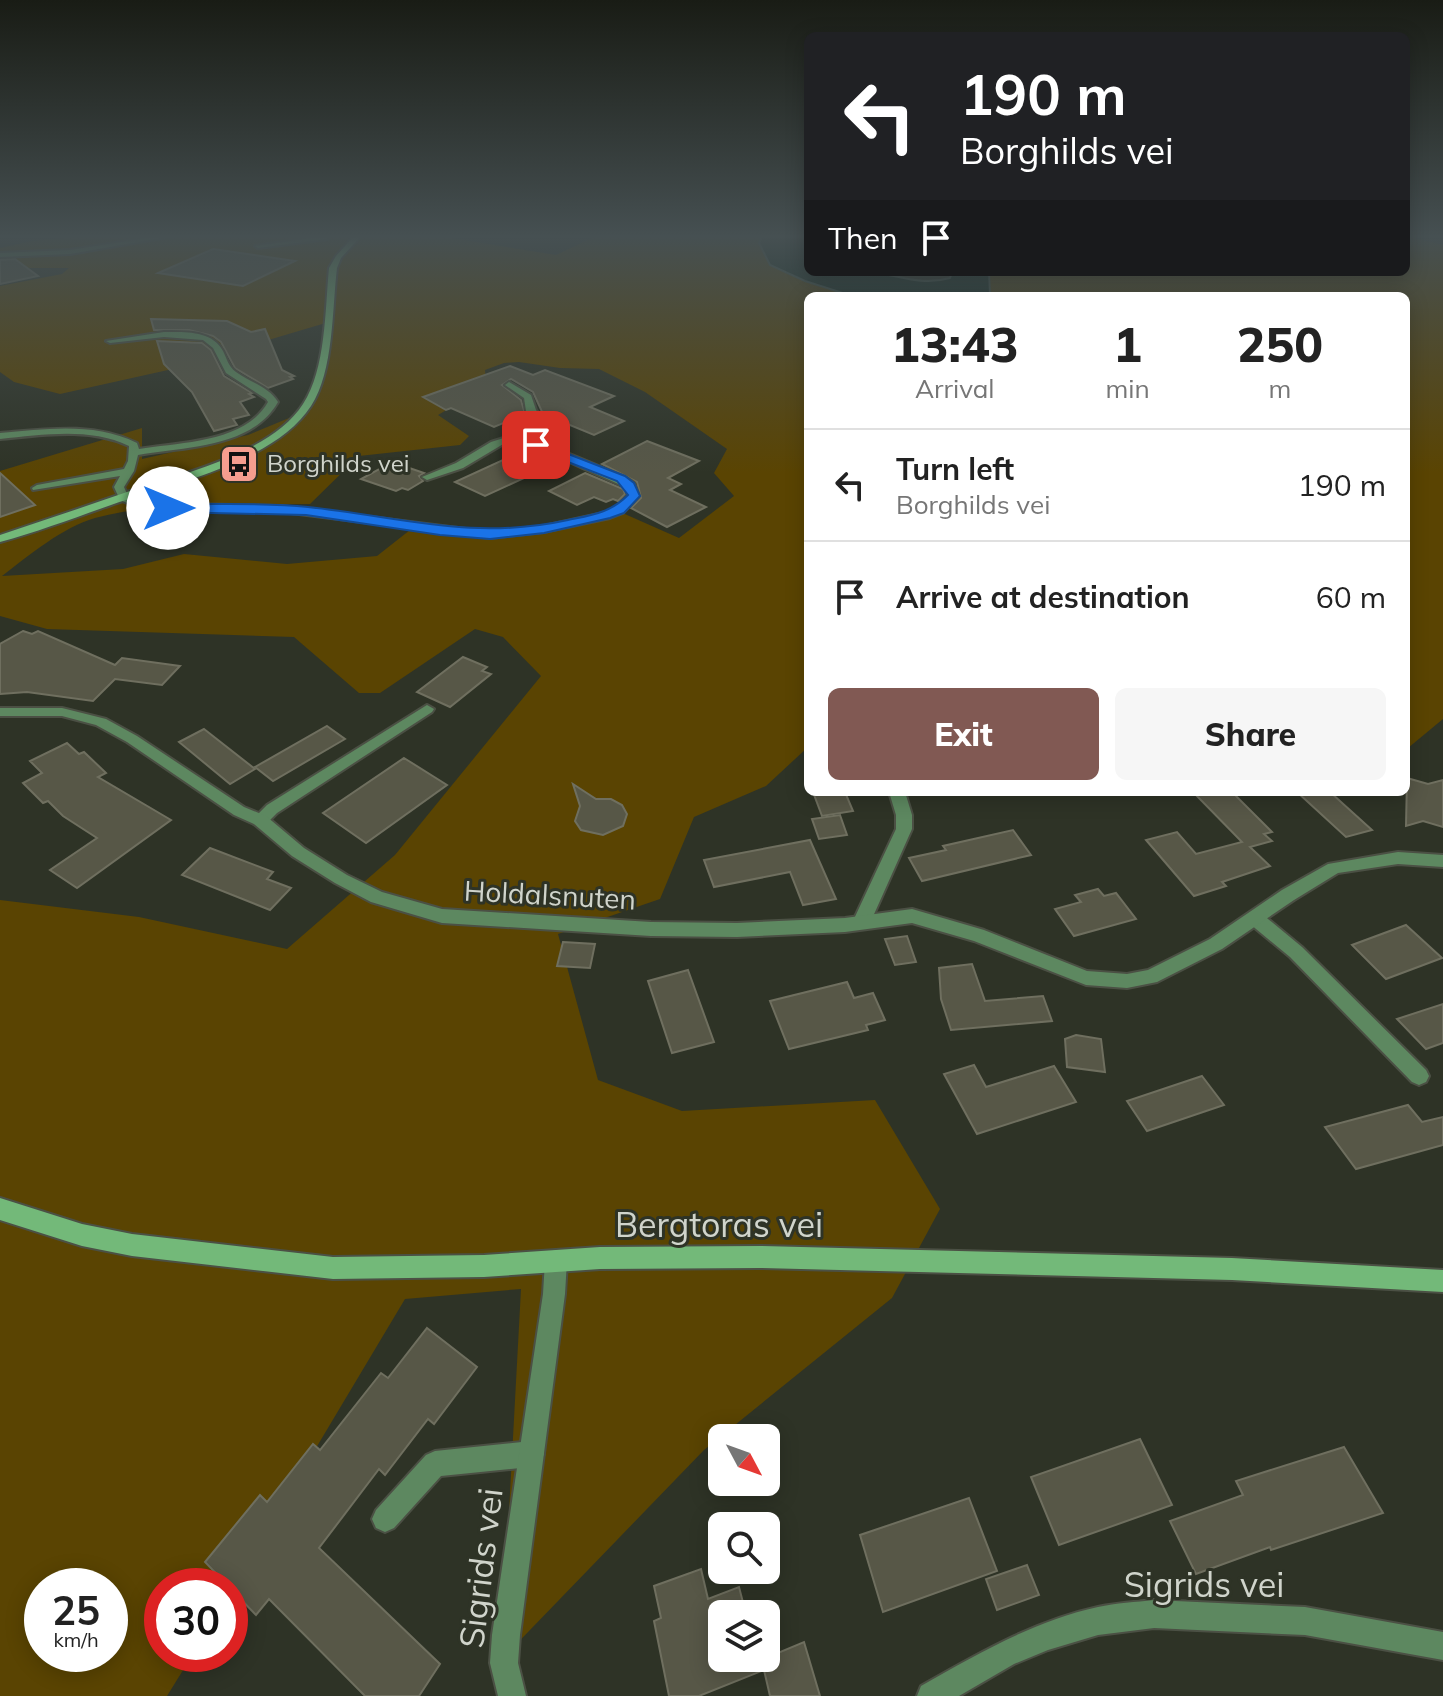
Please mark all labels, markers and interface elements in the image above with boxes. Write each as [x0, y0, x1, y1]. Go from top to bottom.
text: 190 m [960, 59, 1127, 129]
icon: left [828, 64, 932, 168]
text: Borghilds vei [960, 128, 1174, 173]
icon: arrive [914, 216, 958, 260]
text: Then [828, 219, 898, 257]
text: 13:43 [891, 314, 1019, 374]
text: 1 [1113, 314, 1142, 374]
text: 250 [1237, 314, 1323, 374]
text: Arrival [915, 372, 995, 405]
text: min [1106, 372, 1150, 405]
text: m [1268, 372, 1291, 405]
pin [502, 411, 570, 479]
icon: arrive [514, 423, 558, 467]
bus stop icon: Borghilds vei [218, 443, 260, 485]
place label: Borghilds vei [267, 448, 409, 478]
text: Turn left [896, 450, 1014, 488]
icon: left [828, 463, 872, 507]
position arrow [126, 466, 210, 550]
text: 190 m [1298, 466, 1386, 504]
text: Borghilds vei [896, 488, 1050, 521]
icon: arrive [828, 575, 872, 619]
text: Arrive at destination [896, 578, 1190, 616]
text: 60 m [1316, 578, 1386, 616]
button: Exit [828, 688, 1099, 780]
button: Share [1115, 688, 1386, 780]
street label: Holdalsnuten [463, 873, 637, 916]
street label: Bergtoras vei [615, 1203, 823, 1246]
north arrow [708, 1424, 780, 1496]
map controls [708, 1424, 780, 1672]
street label: Sigrids vei [449, 1486, 512, 1650]
button: search [708, 1512, 780, 1584]
street label: Sigrids vei [1124, 1563, 1284, 1606]
speed limit sign: 30 [144, 1568, 248, 1672]
text: 25 [52, 1585, 100, 1635]
button: layers [708, 1600, 780, 1672]
text: km/h [53, 1627, 99, 1652]

